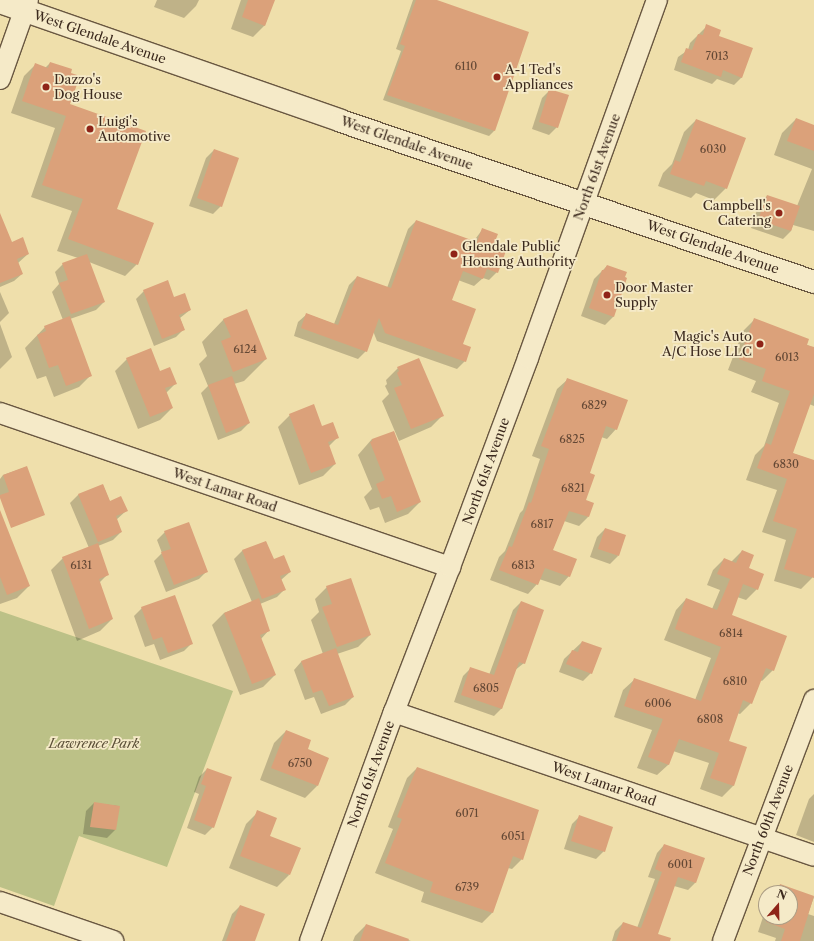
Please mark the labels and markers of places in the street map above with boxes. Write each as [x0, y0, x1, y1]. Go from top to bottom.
place label: A-1 Ted's Appliances [505, 62, 573, 93]
place label: Dazzo's Dog House [54, 72, 123, 103]
marker: A-1 Ted's Appliances [492, 72, 502, 82]
marker: Dazzo's Dog House [41, 82, 51, 92]
place label: Luigi's Automotive [98, 114, 170, 145]
marker: Luigi's Automotive [85, 124, 95, 134]
place label: Campbell's Catering [703, 198, 771, 229]
marker: Campbell's Catering [774, 208, 784, 218]
place label: Glendale Public Housing Authority [462, 239, 576, 270]
marker: Glendale Public Housing Authority [449, 249, 459, 259]
place label: Door Master Supply [615, 280, 693, 311]
marker: Door Master Supply [602, 290, 612, 300]
place label: Magic's Auto A/C Hose LLC [662, 329, 752, 360]
marker: Magic's Auto A/C Hose LLC [755, 339, 765, 349]

